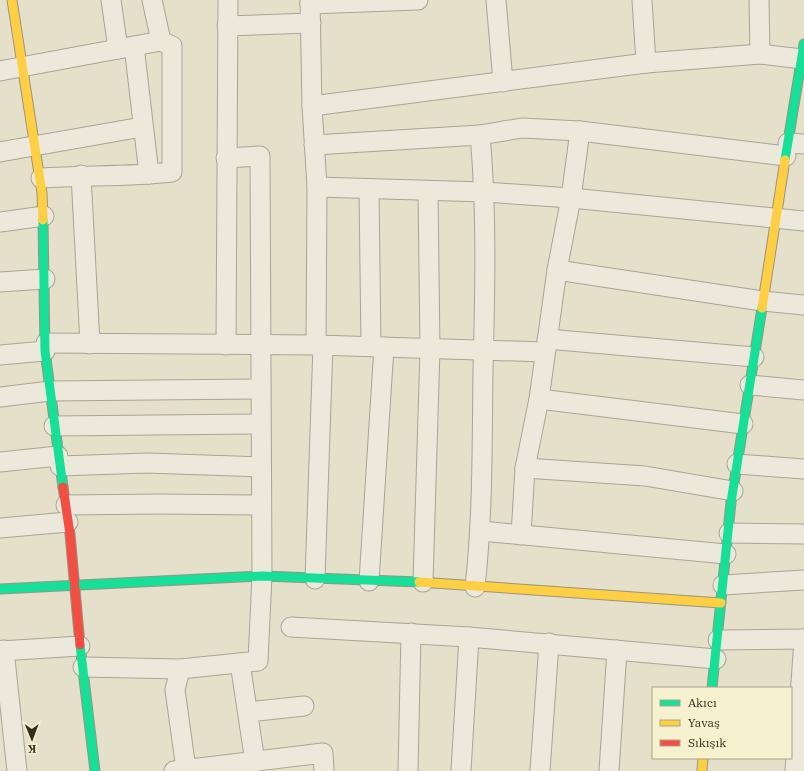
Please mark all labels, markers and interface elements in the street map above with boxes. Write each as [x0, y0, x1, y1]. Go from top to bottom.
legend [652, 687, 792, 759]
text: Akıcı [688, 695, 717, 710]
text: Yavaş [688, 715, 720, 730]
north arrow [12, 719, 52, 759]
text: Sıkışık [688, 735, 726, 750]
text: K [27, 742, 37, 756]

